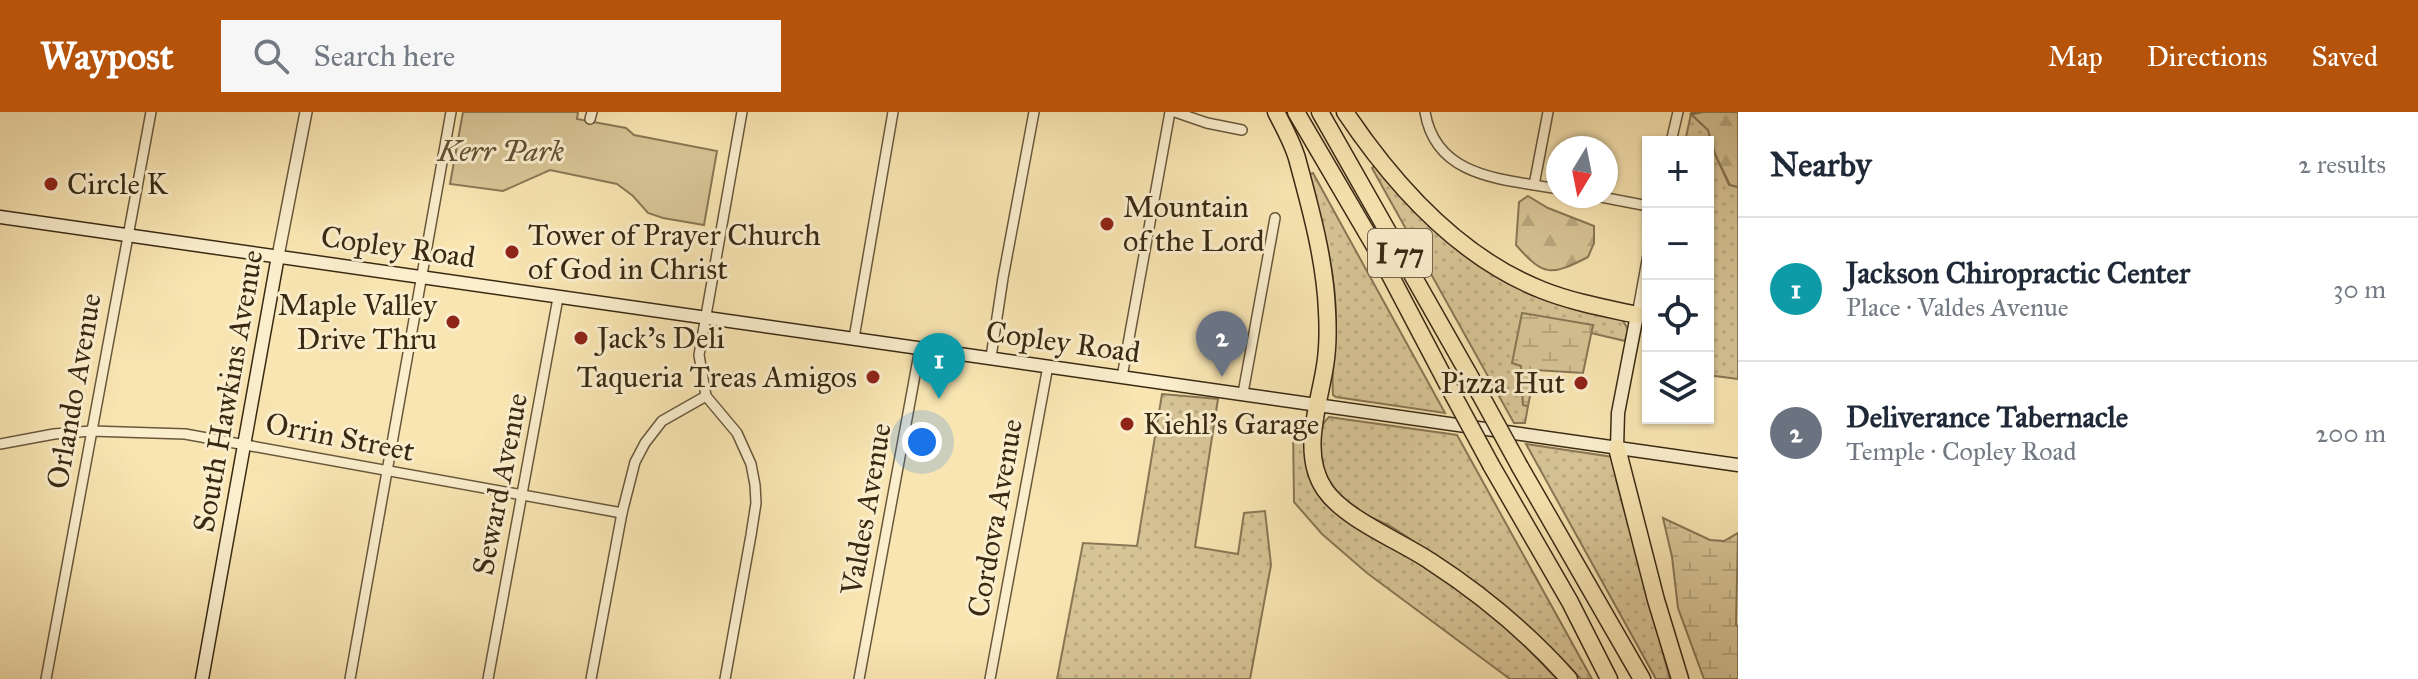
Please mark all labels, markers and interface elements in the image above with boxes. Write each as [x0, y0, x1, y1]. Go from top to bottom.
search box [221, 20, 781, 92]
text: Waypost [40, 33, 173, 79]
icon: search [249, 34, 293, 78]
text: Search here [313, 38, 455, 74]
text: Map [2048, 39, 2103, 74]
text: Directions [2147, 39, 2268, 74]
text: Saved [2312, 39, 2378, 74]
park label: Kerr Park [436, 133, 564, 169]
north arrow [1546, 136, 1618, 208]
map controls [1642, 136, 1714, 424]
button: + [1642, 136, 1714, 208]
text: Nearby [1770, 144, 1872, 185]
text: 2 results [2298, 148, 2386, 180]
place label: Circle K [67, 166, 168, 202]
marker: Circle K [42, 175, 60, 193]
place label: Mountain of the Lord [1123, 189, 1265, 259]
button: − [1642, 208, 1714, 280]
marker: Mountain of the Lord [1098, 215, 1116, 233]
place label: Tower of Prayer Church of God in Christ [528, 217, 821, 287]
street label: Copley Road [319, 218, 477, 276]
road number: I 77 [1368, 229, 1432, 277]
marker: Tower of Prayer Church of God in Christ [503, 243, 521, 261]
street label: South Hawkins Avenue [185, 247, 271, 535]
text: Jackson Chiropractic Center [1846, 255, 2190, 291]
text: 1 [1791, 273, 1801, 305]
text: 30 m [2333, 273, 2386, 305]
button: locate [1642, 280, 1714, 352]
place label: Maple Valley Drive Thru [278, 287, 438, 357]
street label: Orlando Avenue [39, 290, 109, 492]
text: Place · Valdes Avenue [1846, 291, 2069, 323]
pin: 2 [1196, 311, 1248, 377]
marker: Maple Valley Drive Thru [444, 313, 462, 331]
street label: Copley Road [984, 313, 1142, 371]
place label: Jack's Deli [594, 320, 725, 356]
marker: Jack's Deli [572, 329, 590, 347]
pin: 1 [913, 333, 965, 399]
button: layers [1642, 352, 1714, 424]
place label: Taqueria Treas Amigos [577, 359, 857, 395]
place label: Pizza Hut [1440, 365, 1565, 401]
marker: Taqueria Treas Amigos [864, 368, 882, 386]
marker: Pizza Hut [1572, 374, 1590, 392]
street label: Seward Avenue [465, 390, 535, 578]
text: Deliverance Tabernacle [1846, 399, 2128, 435]
street label: Orrin Street [263, 405, 418, 469]
place label: Kiehl's Garage [1143, 406, 1319, 442]
marker: Kiehl's Garage [1118, 415, 1136, 433]
street label: Cordova Avenue [960, 416, 1030, 620]
text: 2 [1790, 417, 1802, 449]
text: 200 m [2315, 417, 2386, 449]
street label: Valdes Avenue [833, 420, 899, 599]
your location [902, 422, 942, 462]
text: Temple · Copley Road [1846, 435, 2077, 467]

